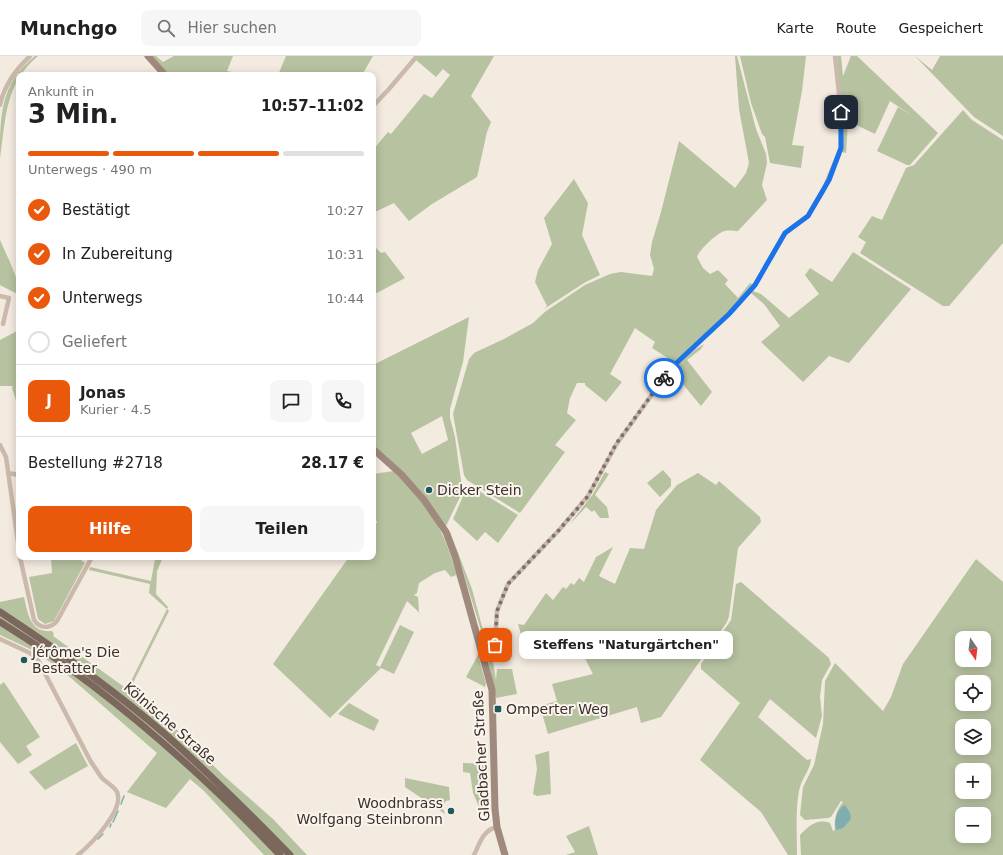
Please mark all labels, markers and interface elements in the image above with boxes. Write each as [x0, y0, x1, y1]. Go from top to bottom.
search box [141, 10, 421, 46]
text: Munchgo [20, 17, 117, 39]
icon: search [155, 17, 177, 39]
text: Hier suchen [187, 19, 277, 37]
text: Karte [776, 20, 814, 36]
text: Route [836, 20, 876, 36]
text: Gespeichert [898, 20, 983, 36]
text: Ankunft in [28, 84, 94, 99]
pin [824, 95, 858, 129]
text: 10:57–11:02 [261, 97, 364, 115]
text: 3 Min. [28, 99, 118, 129]
icon: home [830, 101, 852, 123]
text: Unterwegs · 490 m [28, 162, 152, 177]
icon: check [28, 199, 50, 221]
text: Bestätigt [62, 201, 130, 219]
text: 10:27 [327, 203, 364, 218]
icon: check [28, 243, 50, 265]
text: In Zubereitung [62, 245, 173, 263]
text: 10:31 [327, 247, 364, 262]
icon: check [28, 287, 50, 309]
text: Unterwegs [62, 289, 143, 307]
text: 10:44 [327, 291, 364, 306]
text: Geliefert [62, 333, 127, 351]
courier [644, 358, 684, 398]
icon: bike [653, 367, 675, 389]
button: chat [270, 380, 312, 422]
button: phone [322, 380, 364, 422]
text: Jonas [80, 384, 126, 402]
text: J [46, 392, 52, 410]
text: Kurier · 4.5 [80, 402, 152, 417]
text: Bestellung #2718 [28, 454, 163, 472]
text: 28.17 € [301, 454, 364, 472]
place label: Dicker Stein [437, 482, 522, 498]
marker: Dicker Stein [424, 485, 434, 495]
button: Hilfe [28, 506, 192, 552]
button: Teilen [200, 506, 364, 552]
pin [478, 628, 512, 662]
callout: Steffens "Naturgärtchen" [519, 631, 733, 659]
north arrow [955, 631, 991, 667]
map controls [955, 631, 991, 843]
icon: bag [484, 634, 506, 656]
text: Steffens "Naturgärtchen" [533, 637, 719, 652]
place label: Jérôme's Die Bestatter [31, 644, 120, 676]
marker: Jérôme's Die Bestatter [19, 655, 29, 665]
button: locate [955, 675, 991, 711]
street label: Kölnische Straße [121, 679, 219, 767]
street label: Gladbacher Straße [470, 690, 492, 822]
place label: Omperter Weg [506, 701, 609, 717]
marker: Omperter Weg [493, 704, 503, 714]
button: layers [955, 719, 991, 755]
button: + [955, 763, 991, 799]
place label: Woodnbrass Wolfgang Steinbronn [297, 795, 443, 827]
marker: Woodnbrass Wolfgang Steinbronn [446, 806, 456, 816]
button: − [955, 807, 991, 843]

